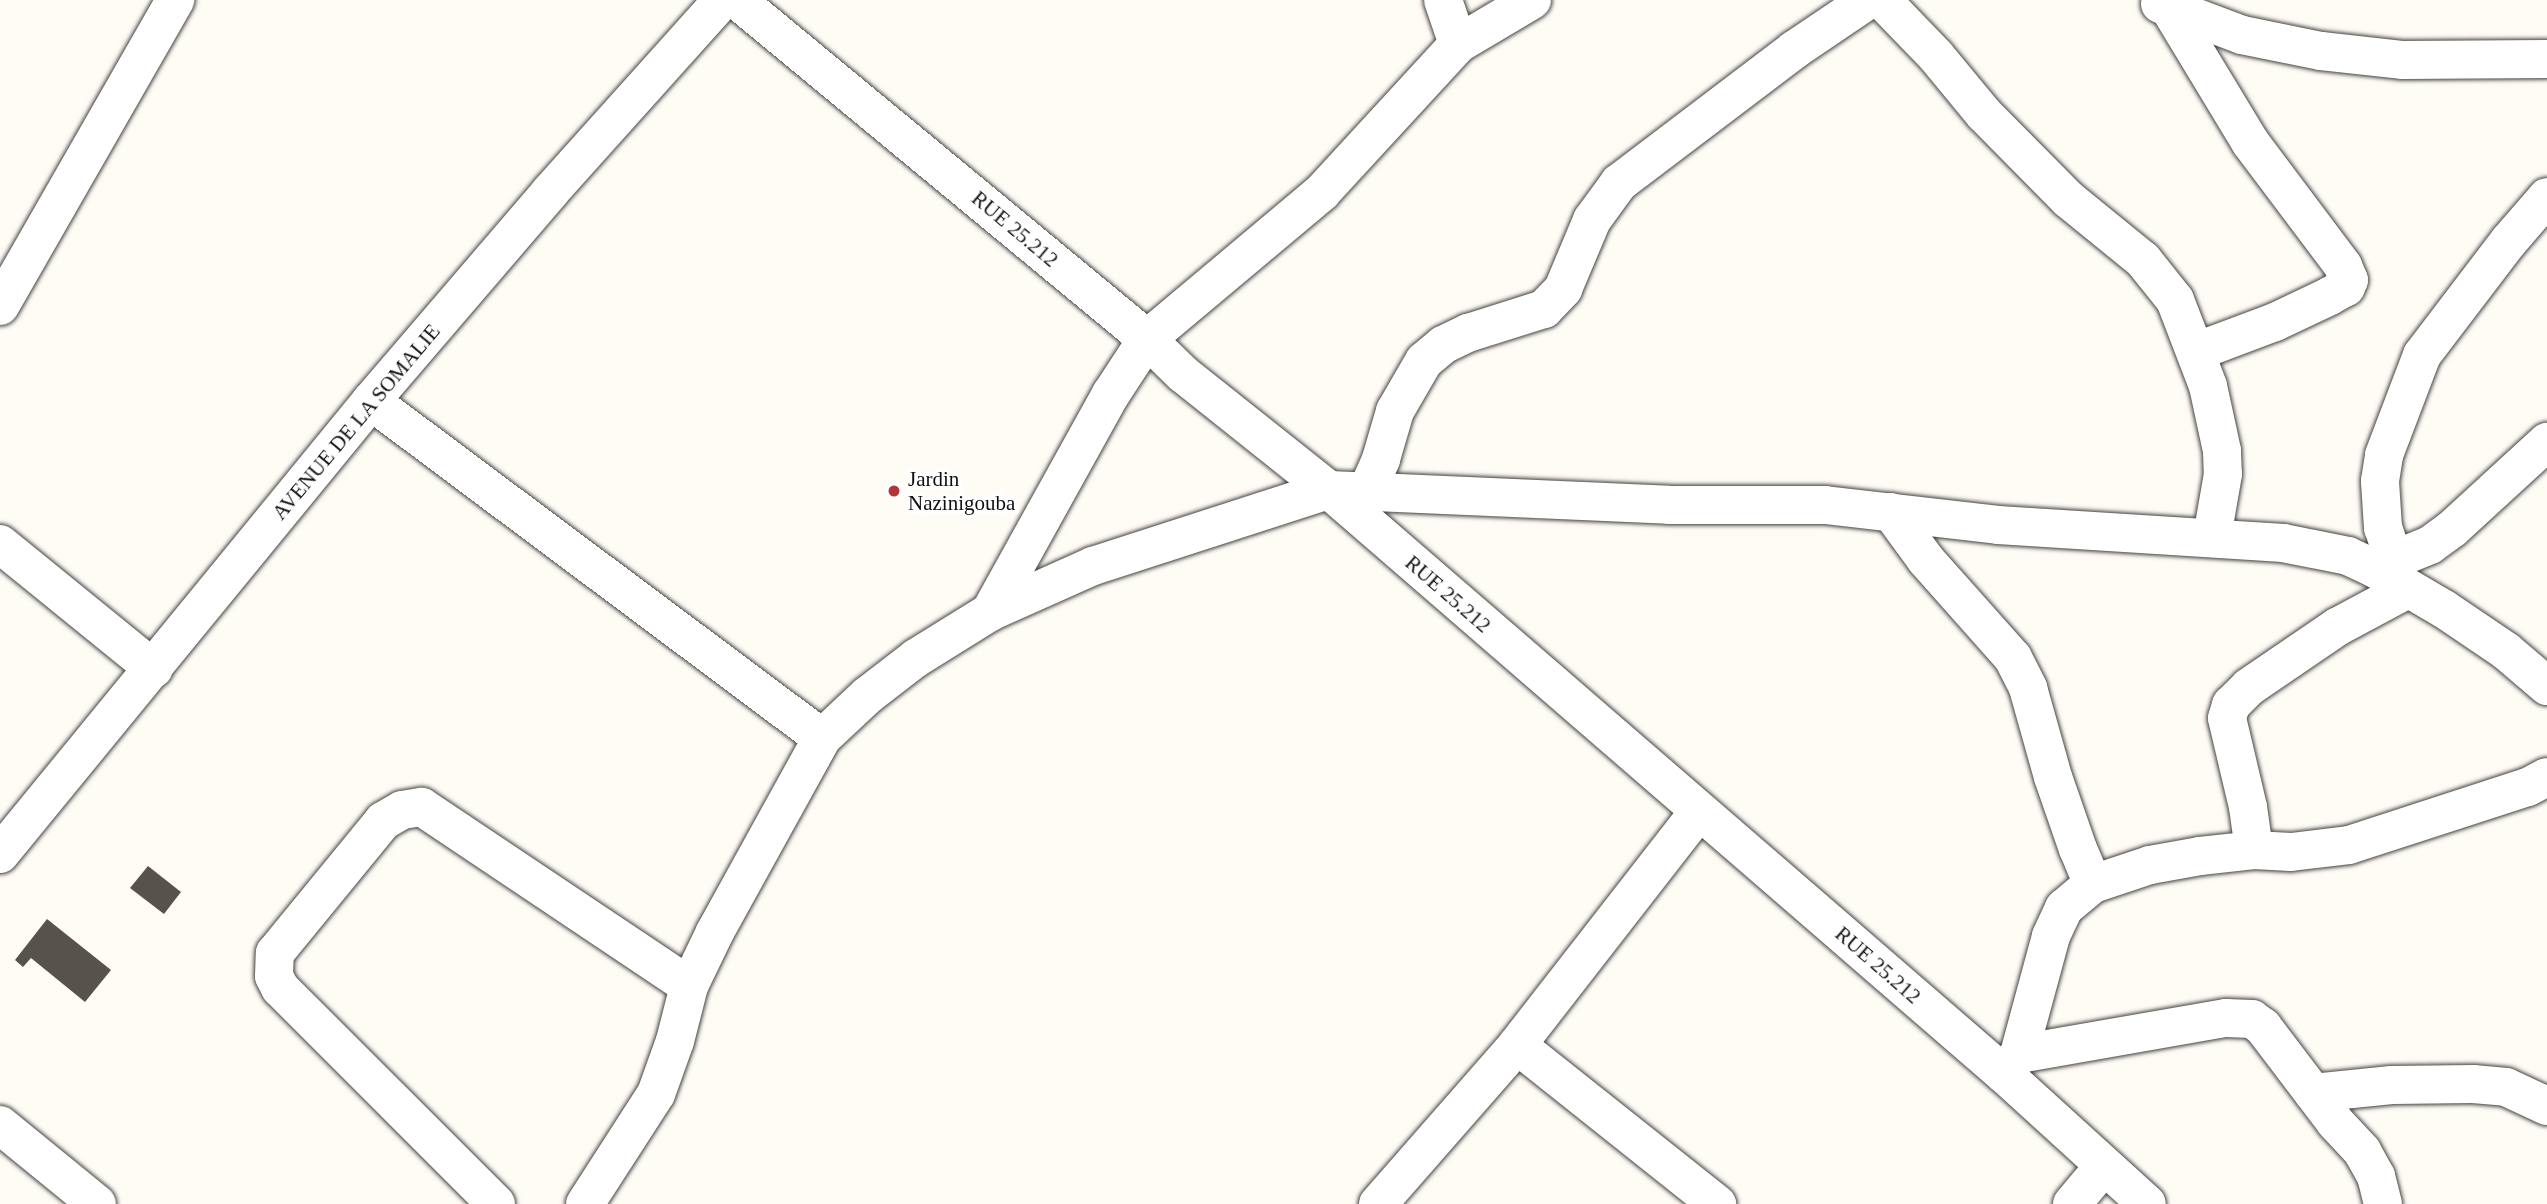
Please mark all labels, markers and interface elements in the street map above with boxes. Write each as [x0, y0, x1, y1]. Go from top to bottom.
street label: RUE 25.212 [967, 186, 1063, 272]
street label: AVENUE DE LA SOMALIE [266, 319, 446, 525]
place label: Jardin Nazinigouba [908, 466, 1015, 516]
marker: Jardin Nazinigouba [886, 483, 902, 499]
street label: RUE 25.212 [1400, 550, 1496, 638]
street label: RUE 25.212 [1830, 921, 1926, 1009]

